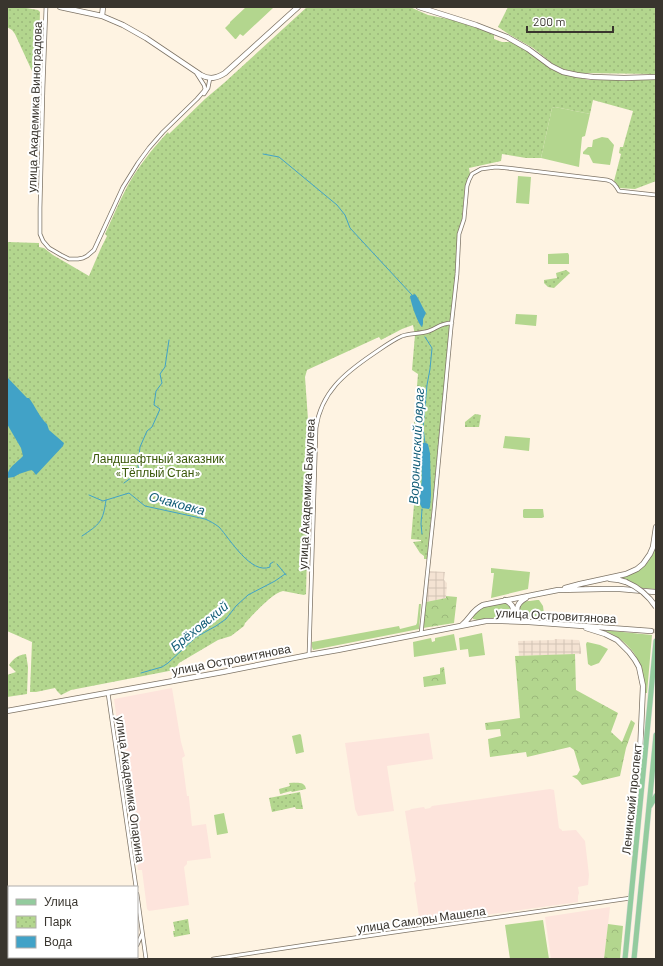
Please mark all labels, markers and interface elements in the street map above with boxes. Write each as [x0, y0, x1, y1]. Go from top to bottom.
scale bar [527, 8, 613, 34]
text: 200 m [533, 14, 565, 28]
street label: улица Академика Виноградова [24, 21, 45, 193]
water label: Воронинский овраг [405, 387, 427, 505]
street label: улица Академика Бакулева [295, 418, 318, 570]
park label: Ландшафтный заказник «Тёплый Стан» [92, 451, 225, 479]
water label: Очаковка [147, 488, 207, 518]
water label: Брёховский [167, 598, 231, 654]
street label: улица Островитянова [495, 605, 617, 626]
street label: улица Островитянова [170, 641, 292, 678]
street label: улица Академика Опарина [113, 715, 148, 864]
street label: Ленинский проспект [618, 742, 645, 855]
legend [8, 886, 138, 958]
text: Улица [44, 894, 78, 909]
street label: улица Саморы Машела [356, 903, 487, 936]
text: Парк [44, 914, 72, 929]
text: Вода [44, 934, 72, 949]

